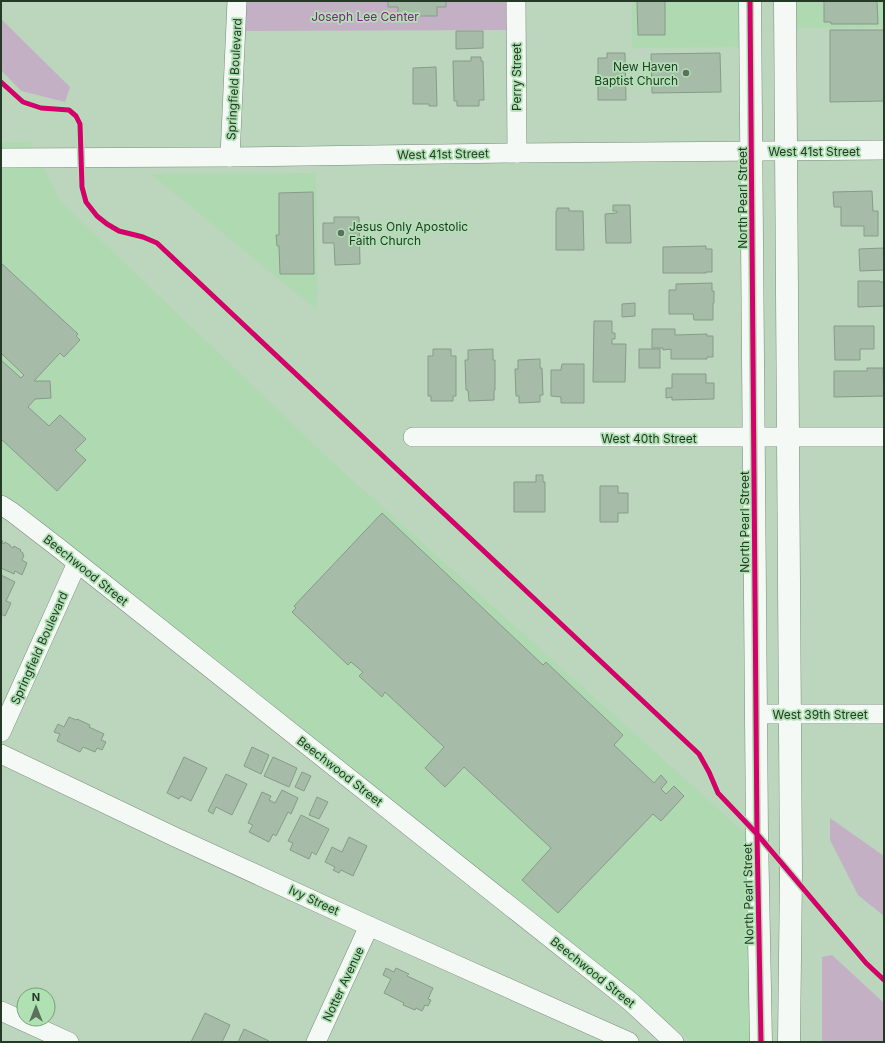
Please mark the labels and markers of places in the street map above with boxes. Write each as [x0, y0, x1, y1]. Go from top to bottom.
place label: New Haven Baptist Church [594, 59, 678, 88]
marker: New Haven Baptist Church [681, 68, 691, 78]
place label: Jesus Only Apostolic Faith Church [349, 219, 468, 248]
marker: Jesus Only Apostolic Faith Church [336, 228, 346, 238]

